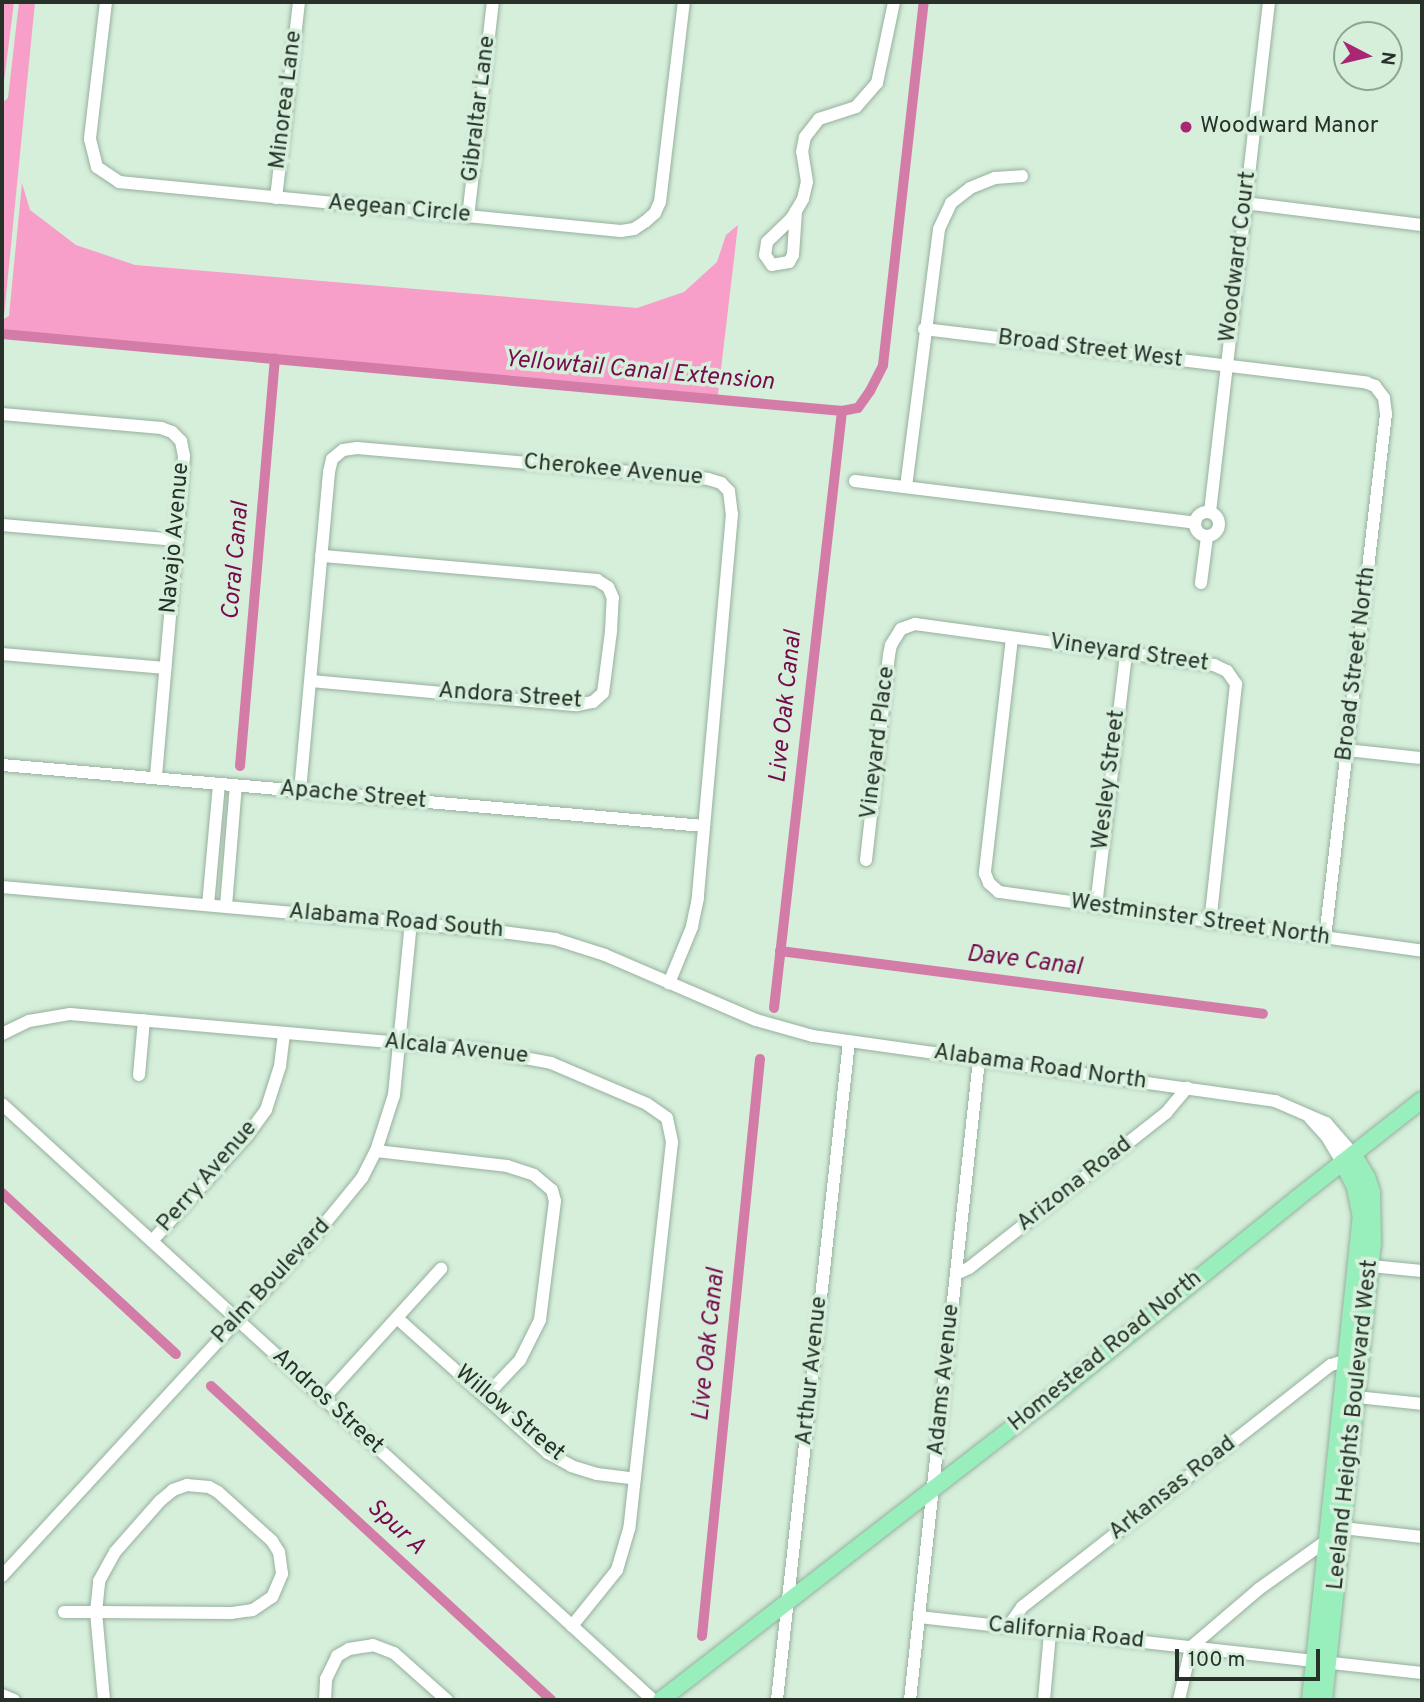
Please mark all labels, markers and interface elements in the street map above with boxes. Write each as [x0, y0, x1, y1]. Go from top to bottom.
north arrow [1333, 21, 1403, 91]
street label: Minorea Lane [265, 29, 309, 171]
street label: Gibraltar Lane [457, 34, 503, 184]
text: N [1374, 50, 1400, 67]
place label: Woodward Manor [1200, 113, 1379, 141]
marker: Woodward Manor [1178, 119, 1194, 135]
street label: Woodward Court [1215, 170, 1263, 344]
street label: Aegean Circle [327, 190, 471, 230]
street label: Broad Street West [996, 325, 1184, 375]
water label: Yellowtail Canal Extension [503, 346, 775, 398]
street label: Cherokee Avenue [522, 449, 704, 493]
street label: Navajo Avenue [156, 461, 196, 615]
water label: Coral Canal [217, 501, 257, 621]
street label: Broad Street North [1331, 565, 1383, 763]
water label: Live Oak Canal [765, 629, 809, 785]
street label: Vineyard Street [1048, 629, 1210, 679]
street label: Vineyard Place [856, 665, 902, 821]
street label: Andora Street [437, 678, 583, 716]
street label: Wesley Street [1088, 709, 1132, 851]
street label: Apache Street [278, 776, 428, 816]
street label: Westminster Street North [1068, 889, 1332, 953]
street label: Alabama Road South [287, 899, 505, 945]
water label: Dave Canal [965, 941, 1083, 983]
street label: Alcala Avenue [382, 1029, 530, 1071]
street label: Alabama Road North [932, 1039, 1148, 1097]
street label: Perry Avenue [152, 1115, 264, 1239]
street label: Arizona Road [1012, 1132, 1138, 1238]
street label: Palm Boulevard [207, 1214, 337, 1350]
street label: Leeland Heights Boulevard West [1323, 1258, 1385, 1592]
street label: Homestead Road North [1004, 1265, 1208, 1439]
water label: Live Oak Canal [688, 1267, 732, 1423]
street label: Arthur Avenue [791, 1295, 835, 1447]
street label: Adams Avenue [923, 1302, 967, 1458]
street label: Andros Street [266, 1343, 388, 1461]
street label: Willow Street [448, 1360, 570, 1468]
street label: Arkansas Road [1104, 1431, 1242, 1547]
water label: Spur A [360, 1494, 430, 1562]
street label: California Road [986, 1612, 1146, 1656]
scale bar [1179, 1636, 1324, 1680]
text: 100 m [1188, 1647, 1245, 1674]

